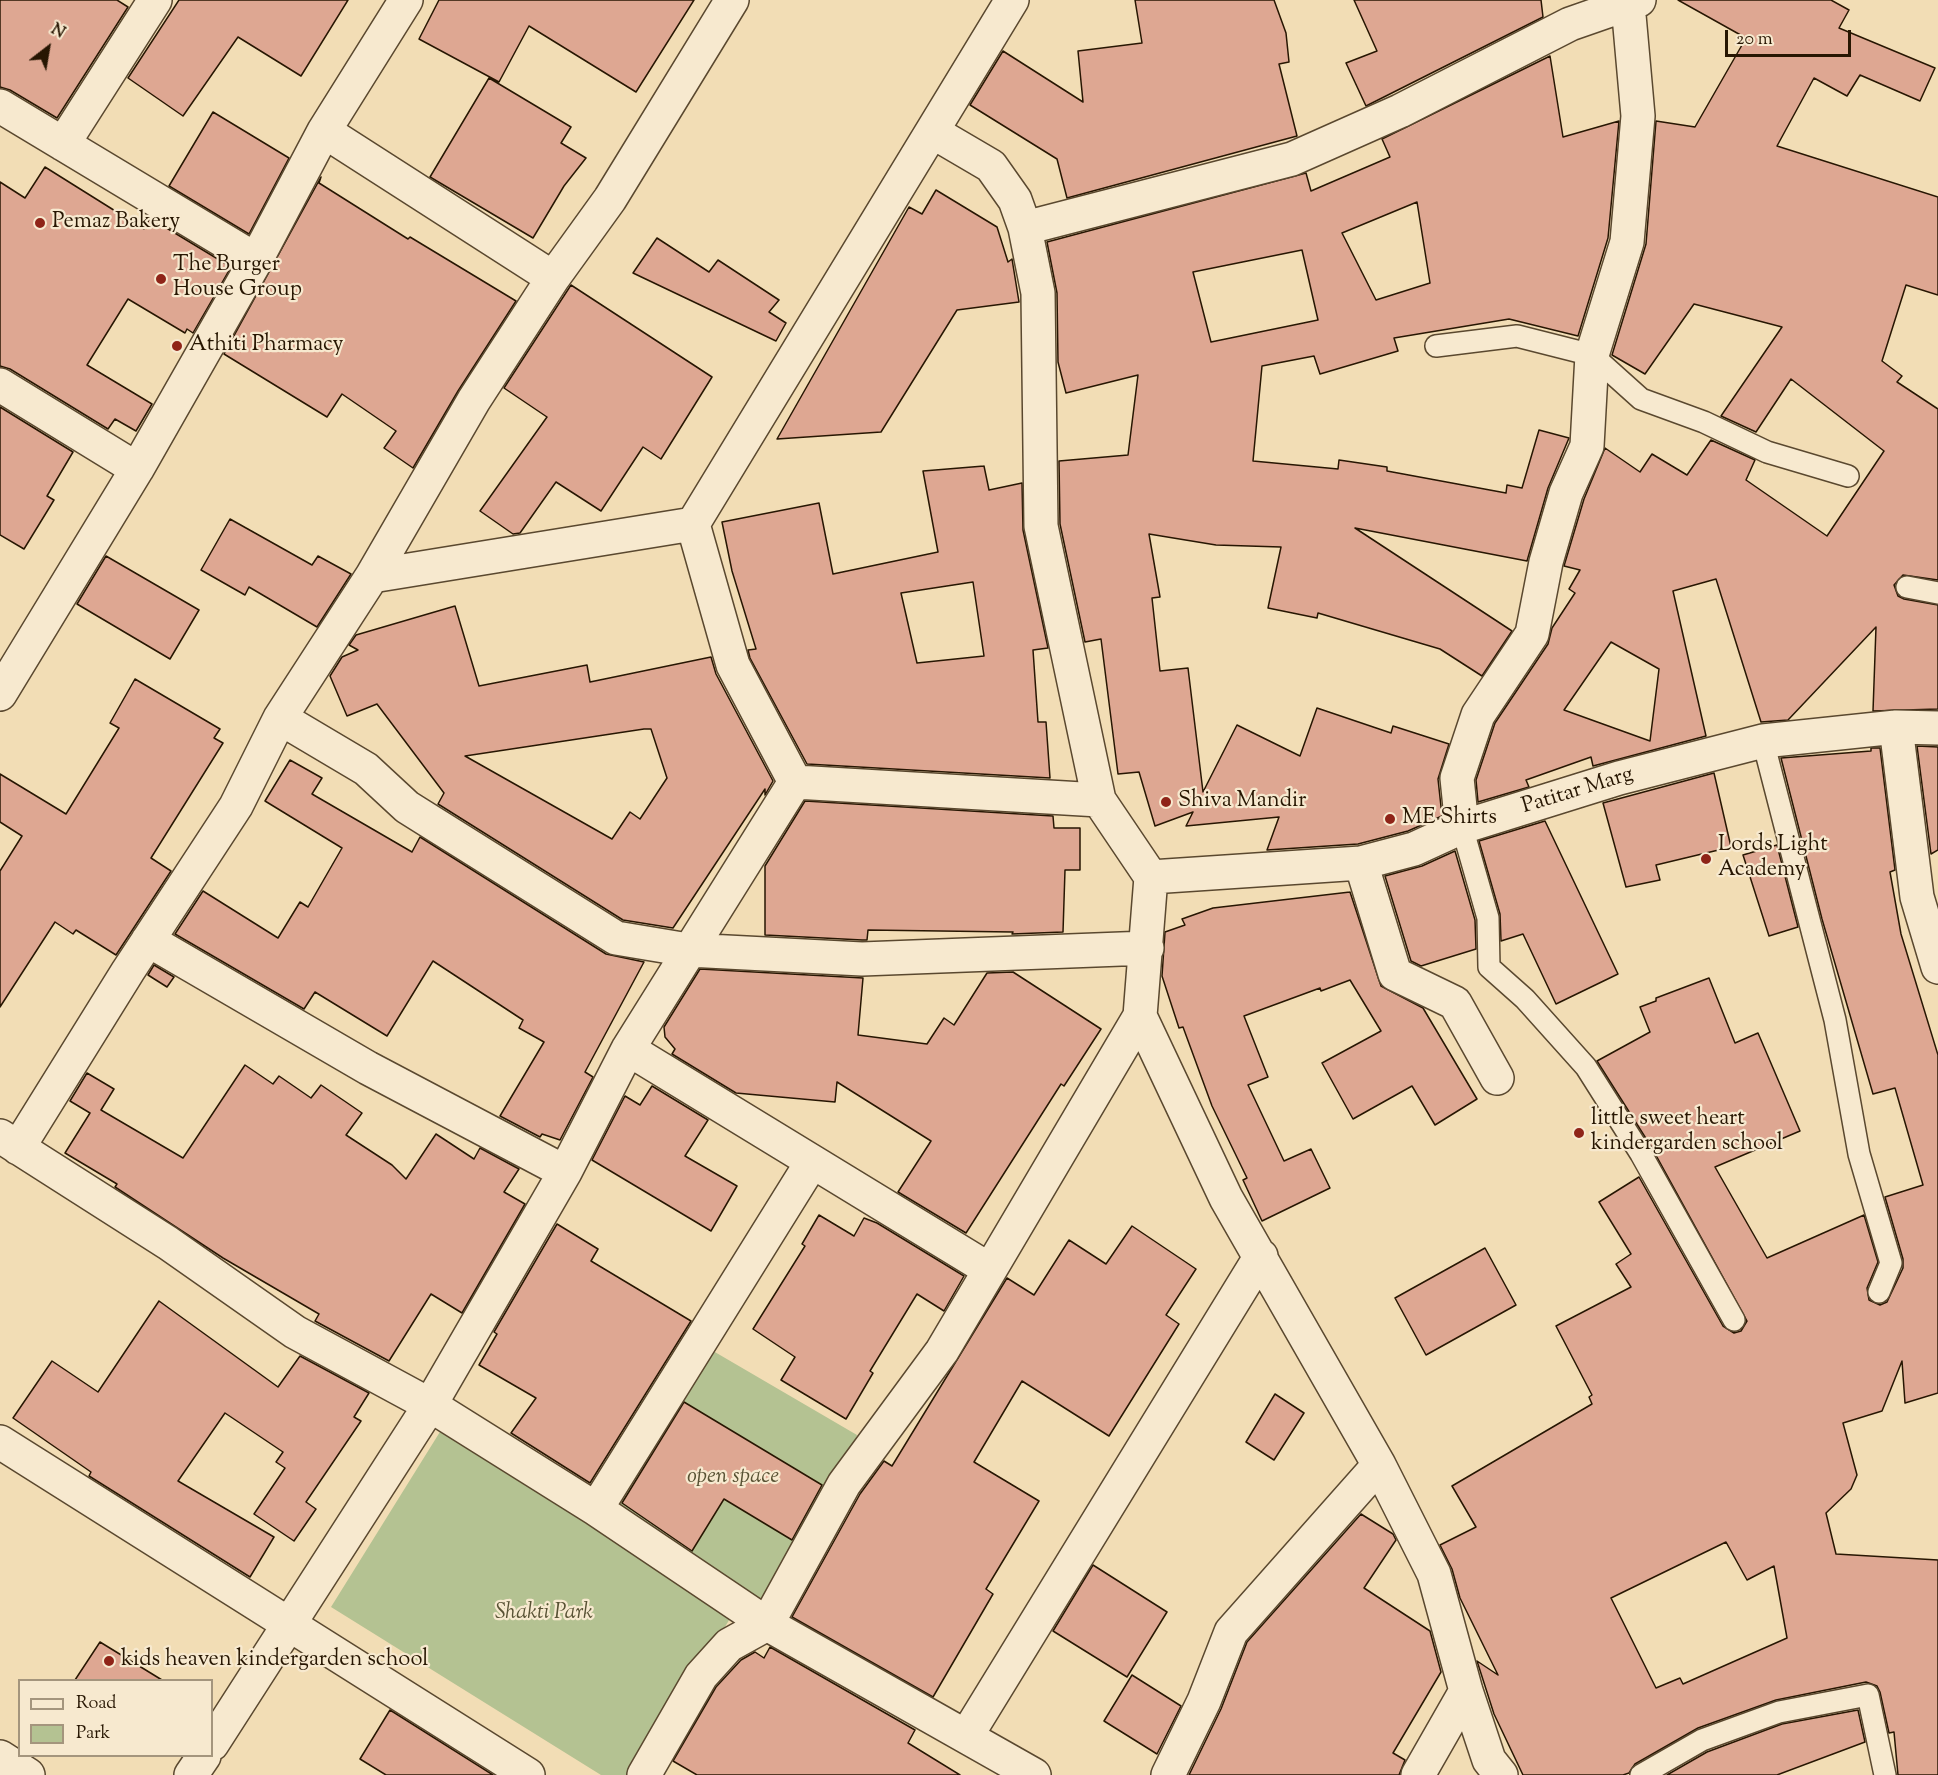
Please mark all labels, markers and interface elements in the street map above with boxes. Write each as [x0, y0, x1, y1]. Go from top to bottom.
north arrow [18, 18, 78, 78]
scale bar [1728, 18, 1854, 56]
text: N [46, 19, 69, 45]
text: 20 m [1736, 27, 1773, 53]
place label: Pemaz Bakery [52, 210, 180, 236]
marker: Pemaz Bakery [33, 216, 47, 230]
place label: The Burger House Group [173, 253, 302, 304]
marker: The Burger House Group [154, 272, 168, 286]
place label: Athiti Pharmacy [189, 333, 343, 359]
marker: Athiti Pharmacy [170, 339, 184, 353]
street label: Patitar Marg [1519, 763, 1637, 821]
place label: Shiva Mandir [1178, 789, 1306, 815]
marker: Shiva Mandir [1159, 795, 1173, 809]
place label: ME Shirts [1402, 806, 1497, 832]
marker: ME Shirts [1383, 812, 1397, 826]
place label: Lords Light Academy [1718, 833, 1828, 884]
marker: Lords Light Academy [1699, 852, 1713, 866]
place label: little sweet heart kindergarden school [1591, 1107, 1783, 1158]
marker: little sweet heart kindergarden school [1572, 1126, 1586, 1140]
park label: open space [687, 1465, 779, 1491]
park label: Shakti Park [495, 1601, 593, 1627]
place label: kids heaven kindergarden school [121, 1648, 428, 1674]
marker: kids heaven kindergarden school [102, 1654, 116, 1668]
legend [18, 1679, 213, 1757]
text: Road [76, 1691, 116, 1717]
text: Park [76, 1721, 110, 1747]

